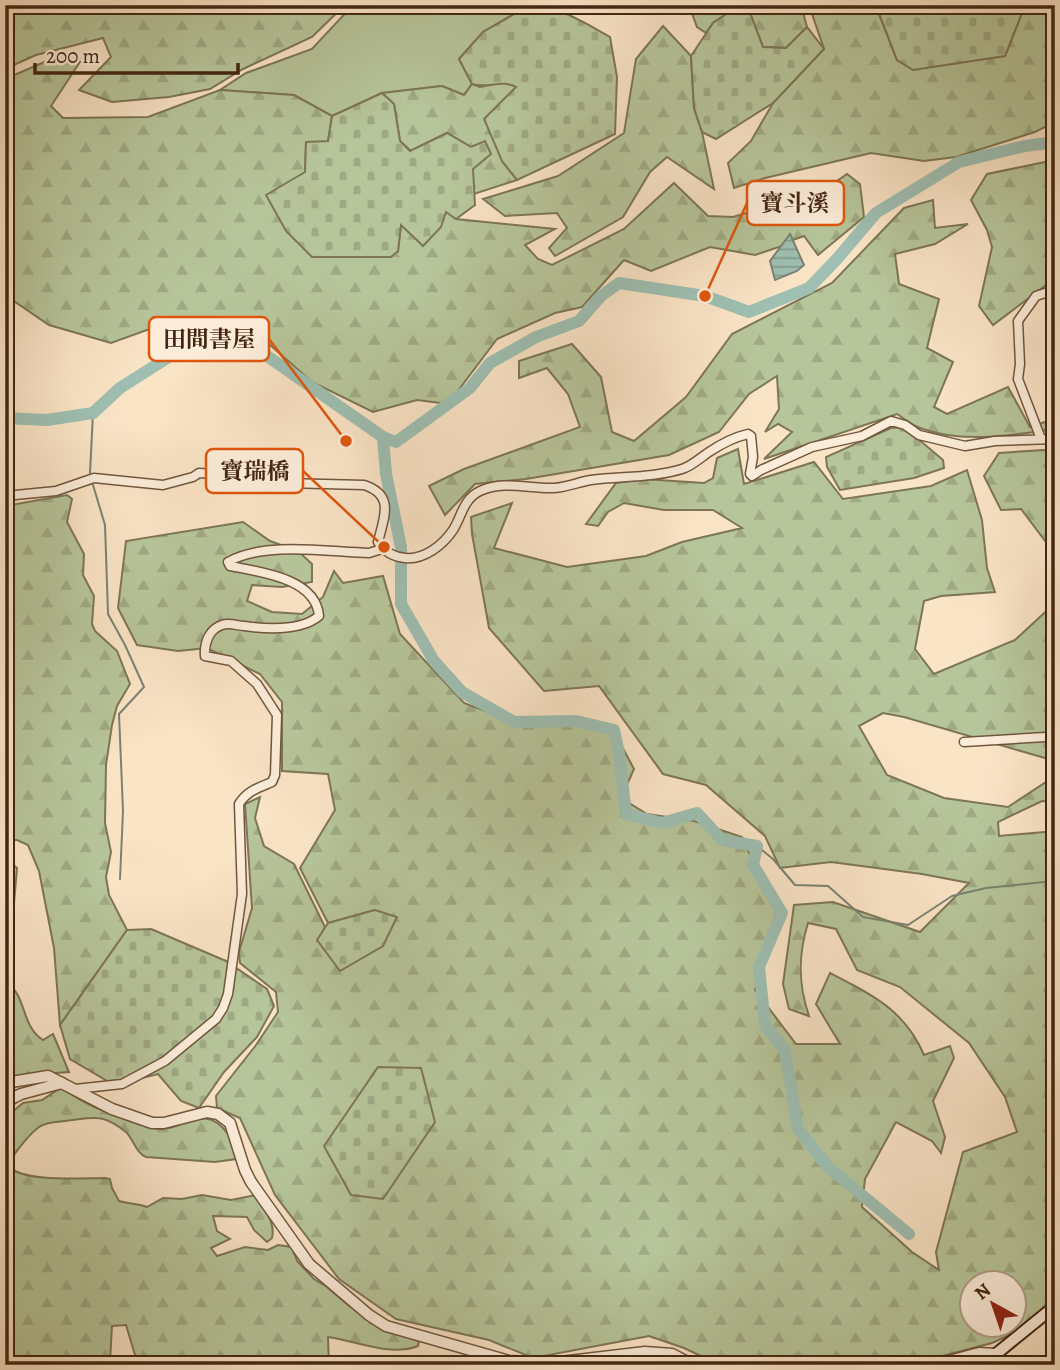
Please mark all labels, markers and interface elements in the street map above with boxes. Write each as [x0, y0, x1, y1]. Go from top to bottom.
scale bar [35, 32, 238, 76]
text: 200 m [46, 42, 100, 70]
callout: 寶斗溪 [747, 181, 844, 225]
text: 寶斗溪 [761, 188, 830, 219]
callout: 田間書屋 [149, 317, 269, 361]
text: 田間書屋 [163, 324, 255, 355]
callout: 寶瑞橋 [206, 449, 303, 493]
text: 寶瑞橋 [221, 456, 290, 487]
north arrow [958, 1268, 1028, 1338]
text: N [969, 1277, 996, 1306]

